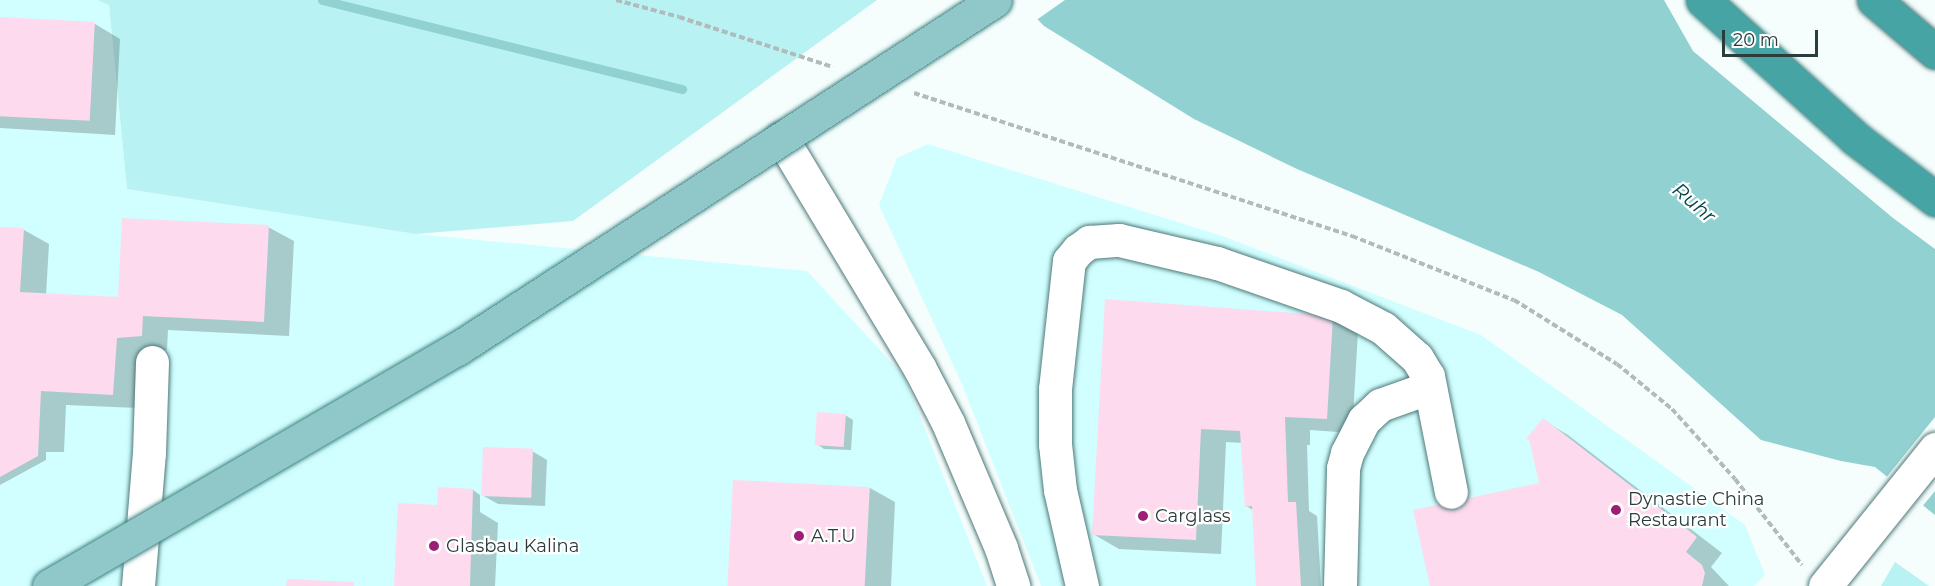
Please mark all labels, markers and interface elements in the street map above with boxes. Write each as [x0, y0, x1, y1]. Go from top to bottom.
scale bar [1725, 18, 1821, 56]
text: 20 m [1733, 29, 1779, 51]
water label: Ruhr [1667, 178, 1721, 228]
place label: Dynastie China Restaurant [1628, 489, 1764, 532]
marker: Dynastie China Restaurant [1609, 503, 1623, 517]
place label: Carglass [1155, 505, 1231, 527]
marker: Carglass [1136, 509, 1150, 523]
place label: A.T.U [811, 525, 855, 547]
marker: A.T.U [792, 529, 806, 543]
place label: Glasbau Kalina [446, 535, 579, 557]
marker: Glasbau Kalina [427, 539, 441, 553]

